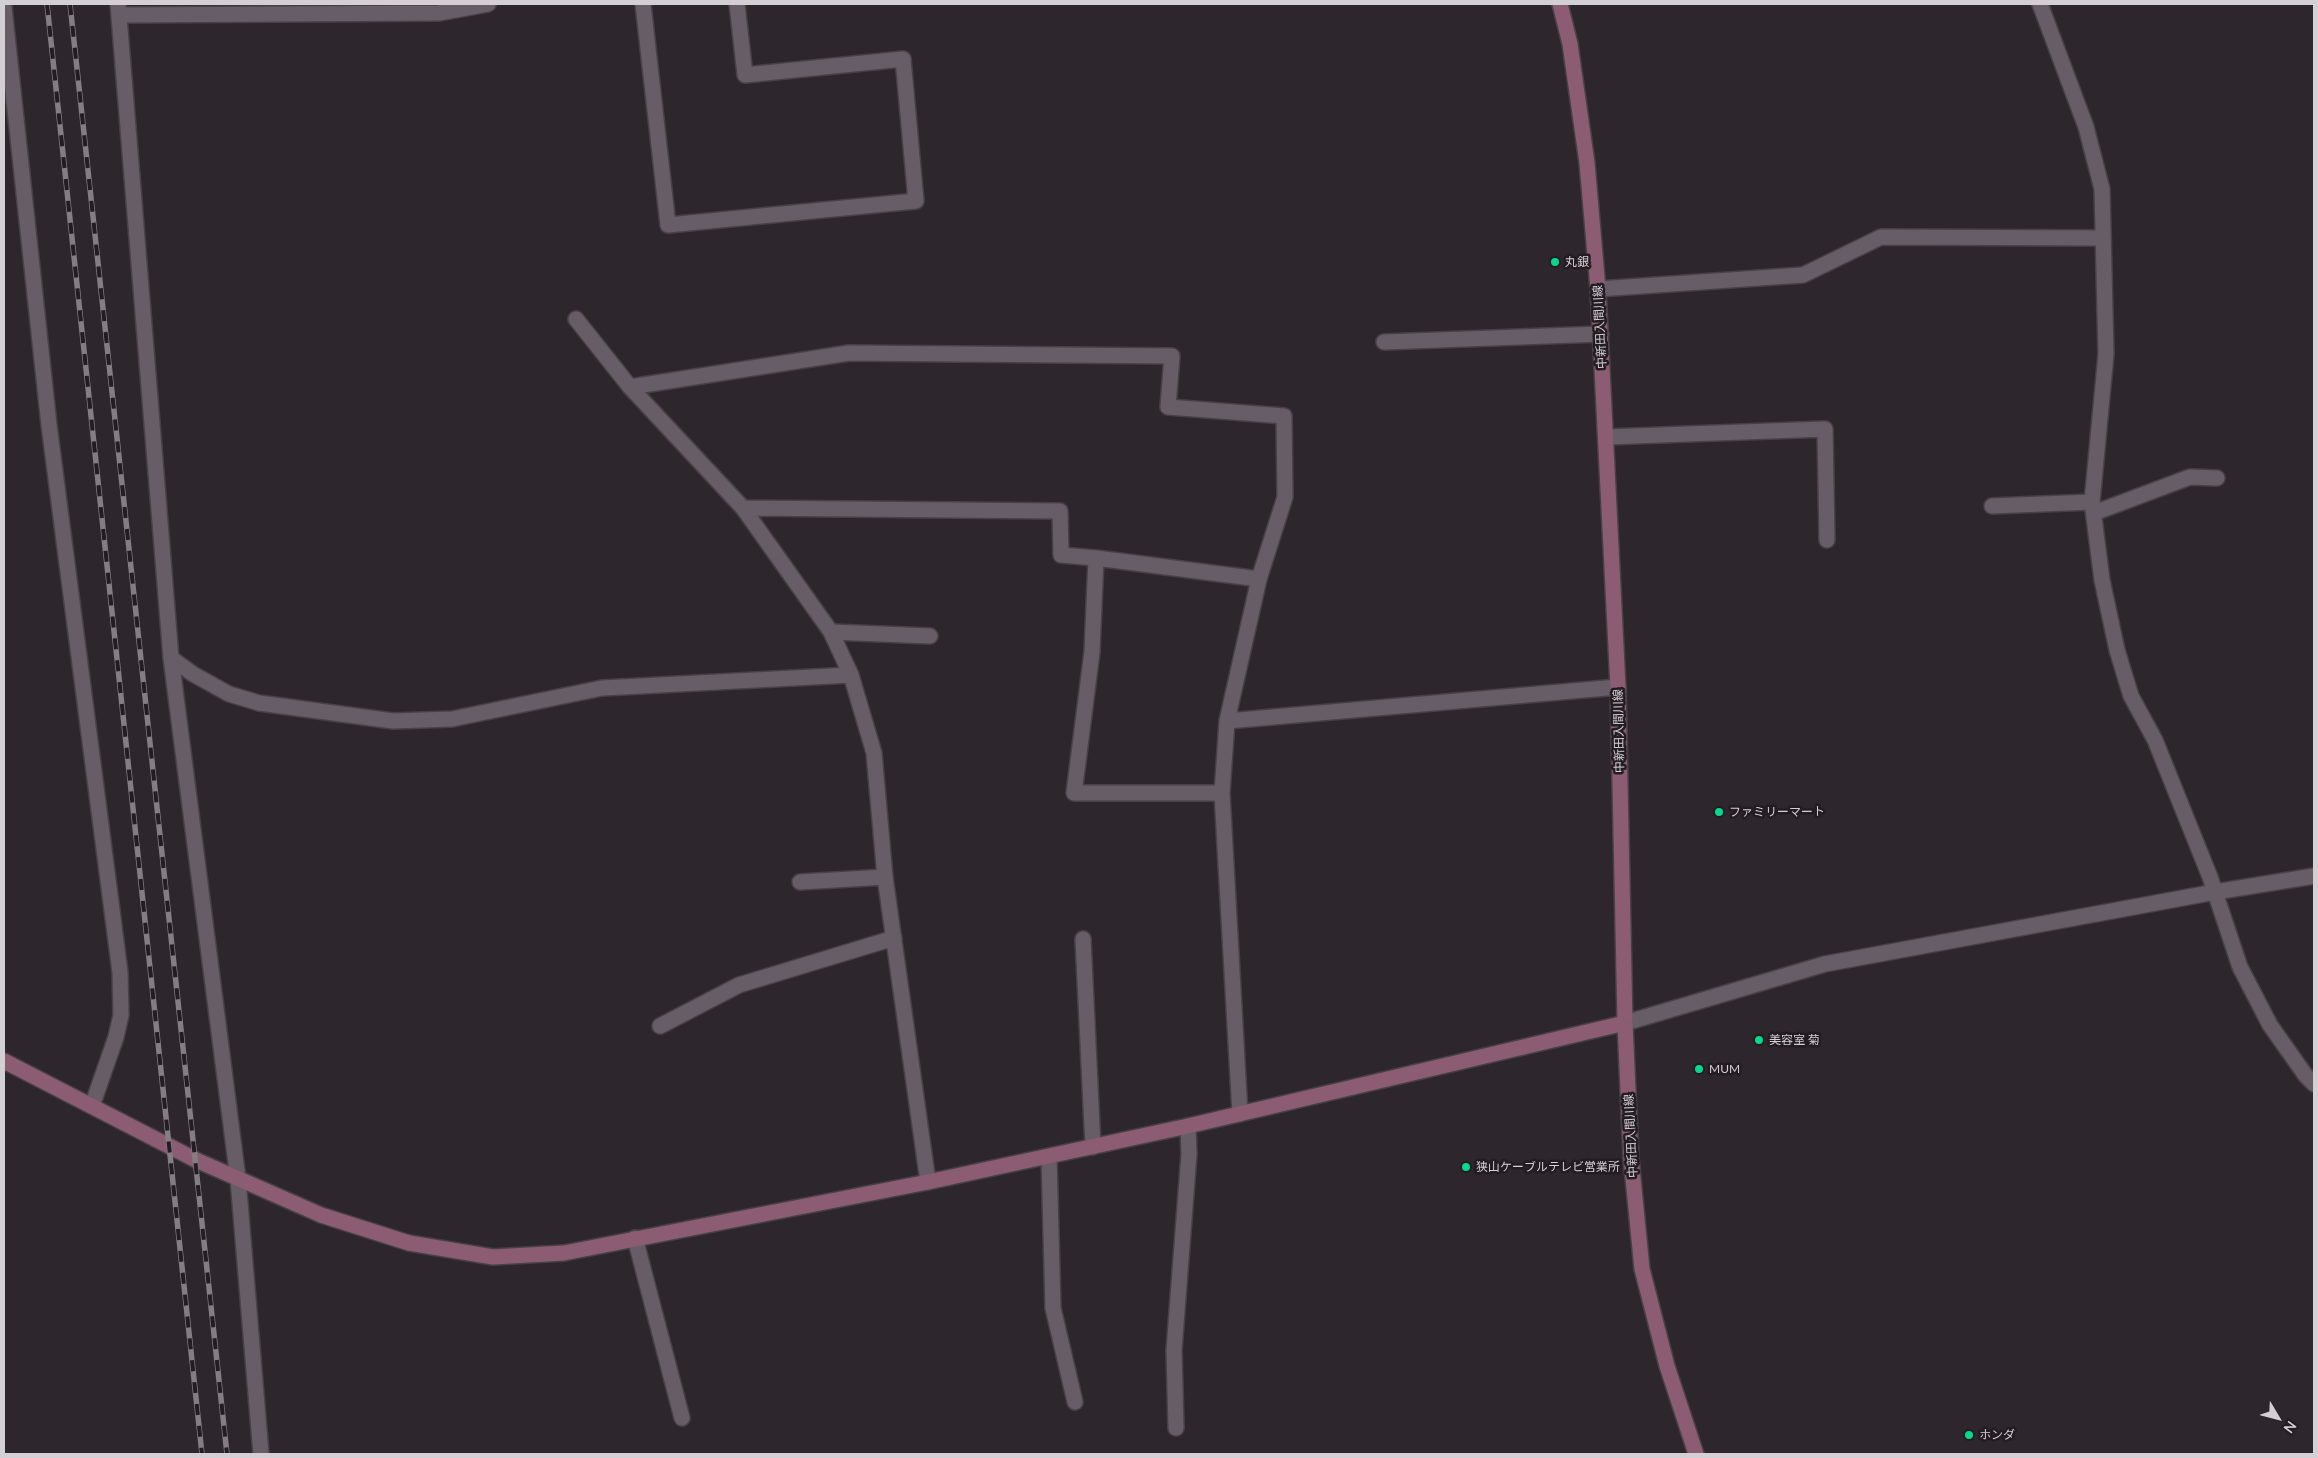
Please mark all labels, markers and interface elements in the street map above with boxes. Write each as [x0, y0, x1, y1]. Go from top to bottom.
place label: 丸銀 [1565, 255, 1589, 269]
marker: 丸銀 [1549, 256, 1561, 268]
street label: 中新田入間川線 [1591, 285, 1609, 369]
street label: 中新田入間川線 [1611, 689, 1627, 773]
place label: ファミリーマート [1729, 805, 1825, 819]
marker: ファミリーマート [1713, 806, 1725, 818]
place label: 美容室 菊 [1769, 1033, 1820, 1047]
marker: 美容室 菊 [1753, 1034, 1765, 1046]
place label: MUM [1709, 1062, 1740, 1076]
marker: MUM [1693, 1063, 1705, 1075]
street label: 中新田入間川線 [1622, 1094, 1640, 1178]
place label: 狭山ケーブルテレビ営業所 [1476, 1160, 1620, 1174]
marker: 狭山ケーブルテレビ営業所 [1460, 1161, 1472, 1173]
north arrow [2253, 1393, 2303, 1443]
text: N [2280, 1418, 2300, 1437]
place label: ホンダ [1979, 1428, 2015, 1442]
marker: ホンダ [1963, 1429, 1975, 1441]

